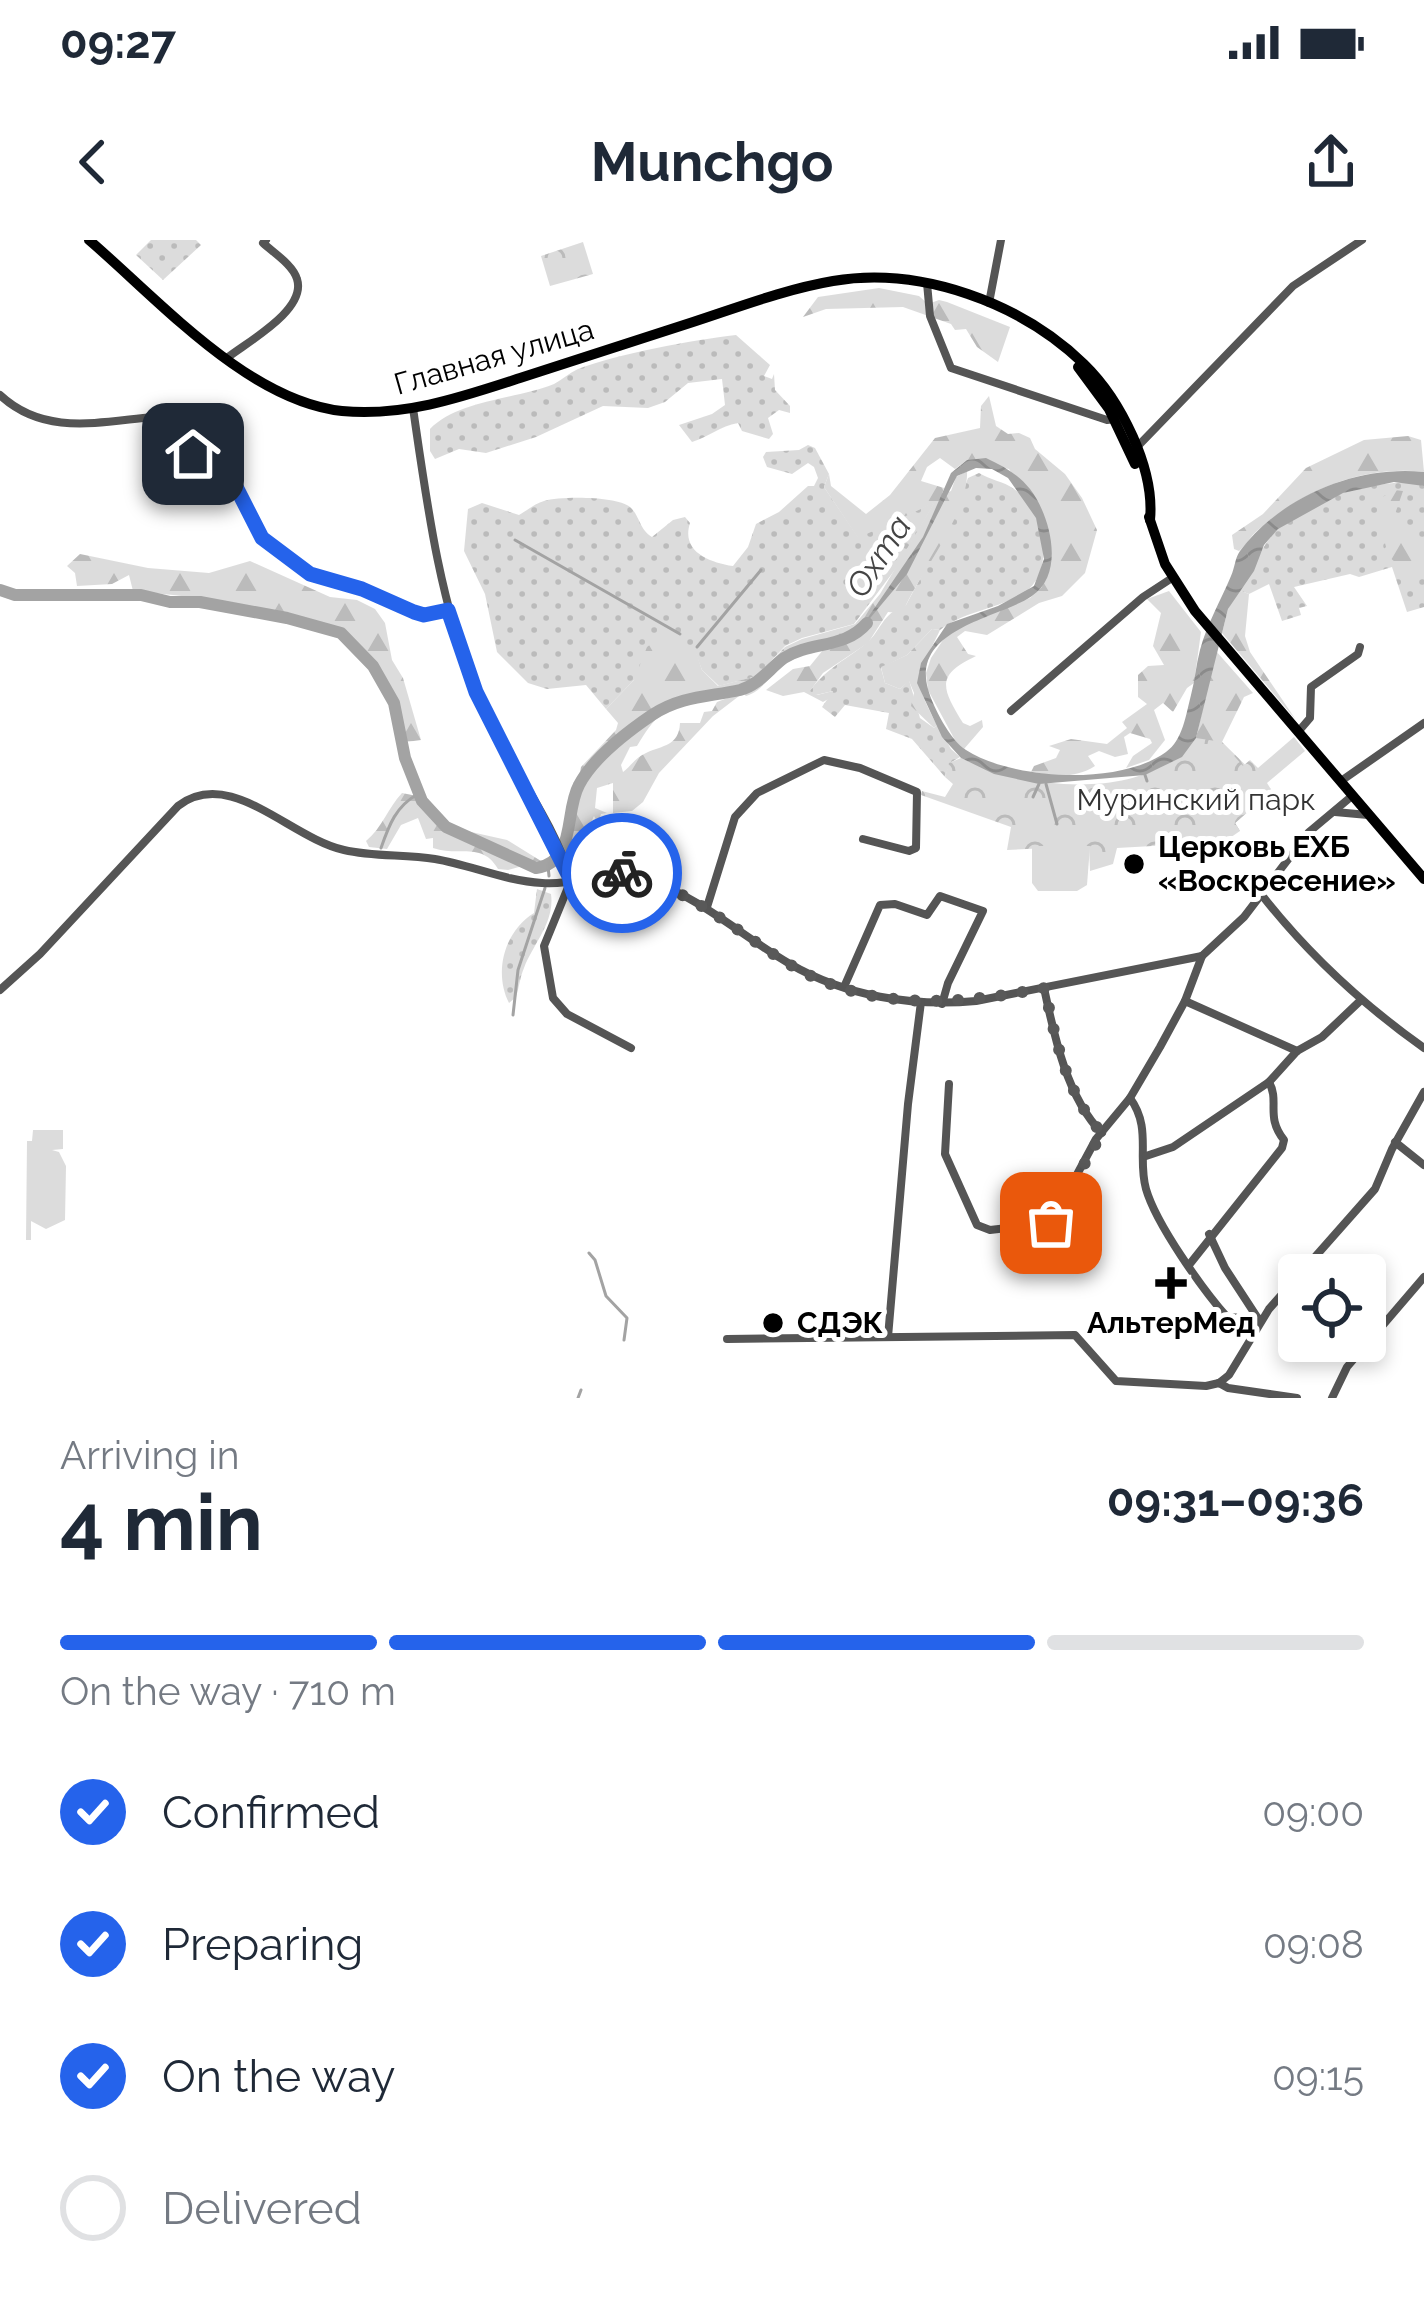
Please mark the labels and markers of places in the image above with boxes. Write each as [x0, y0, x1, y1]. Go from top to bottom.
pin [142, 403, 244, 505]
place label: Церковь ЕХБ «Воскресение» [1158, 829, 1396, 898]
marker: Церковь ЕХБ «Воскресение» [1121, 851, 1147, 877]
pin [1000, 1172, 1102, 1274]
marker: АльтерМед [1155, 1267, 1187, 1299]
place label: СДЭК [797, 1305, 884, 1340]
place label: АльтерМед [1087, 1305, 1255, 1340]
marker: СДЭК [760, 1310, 786, 1336]

